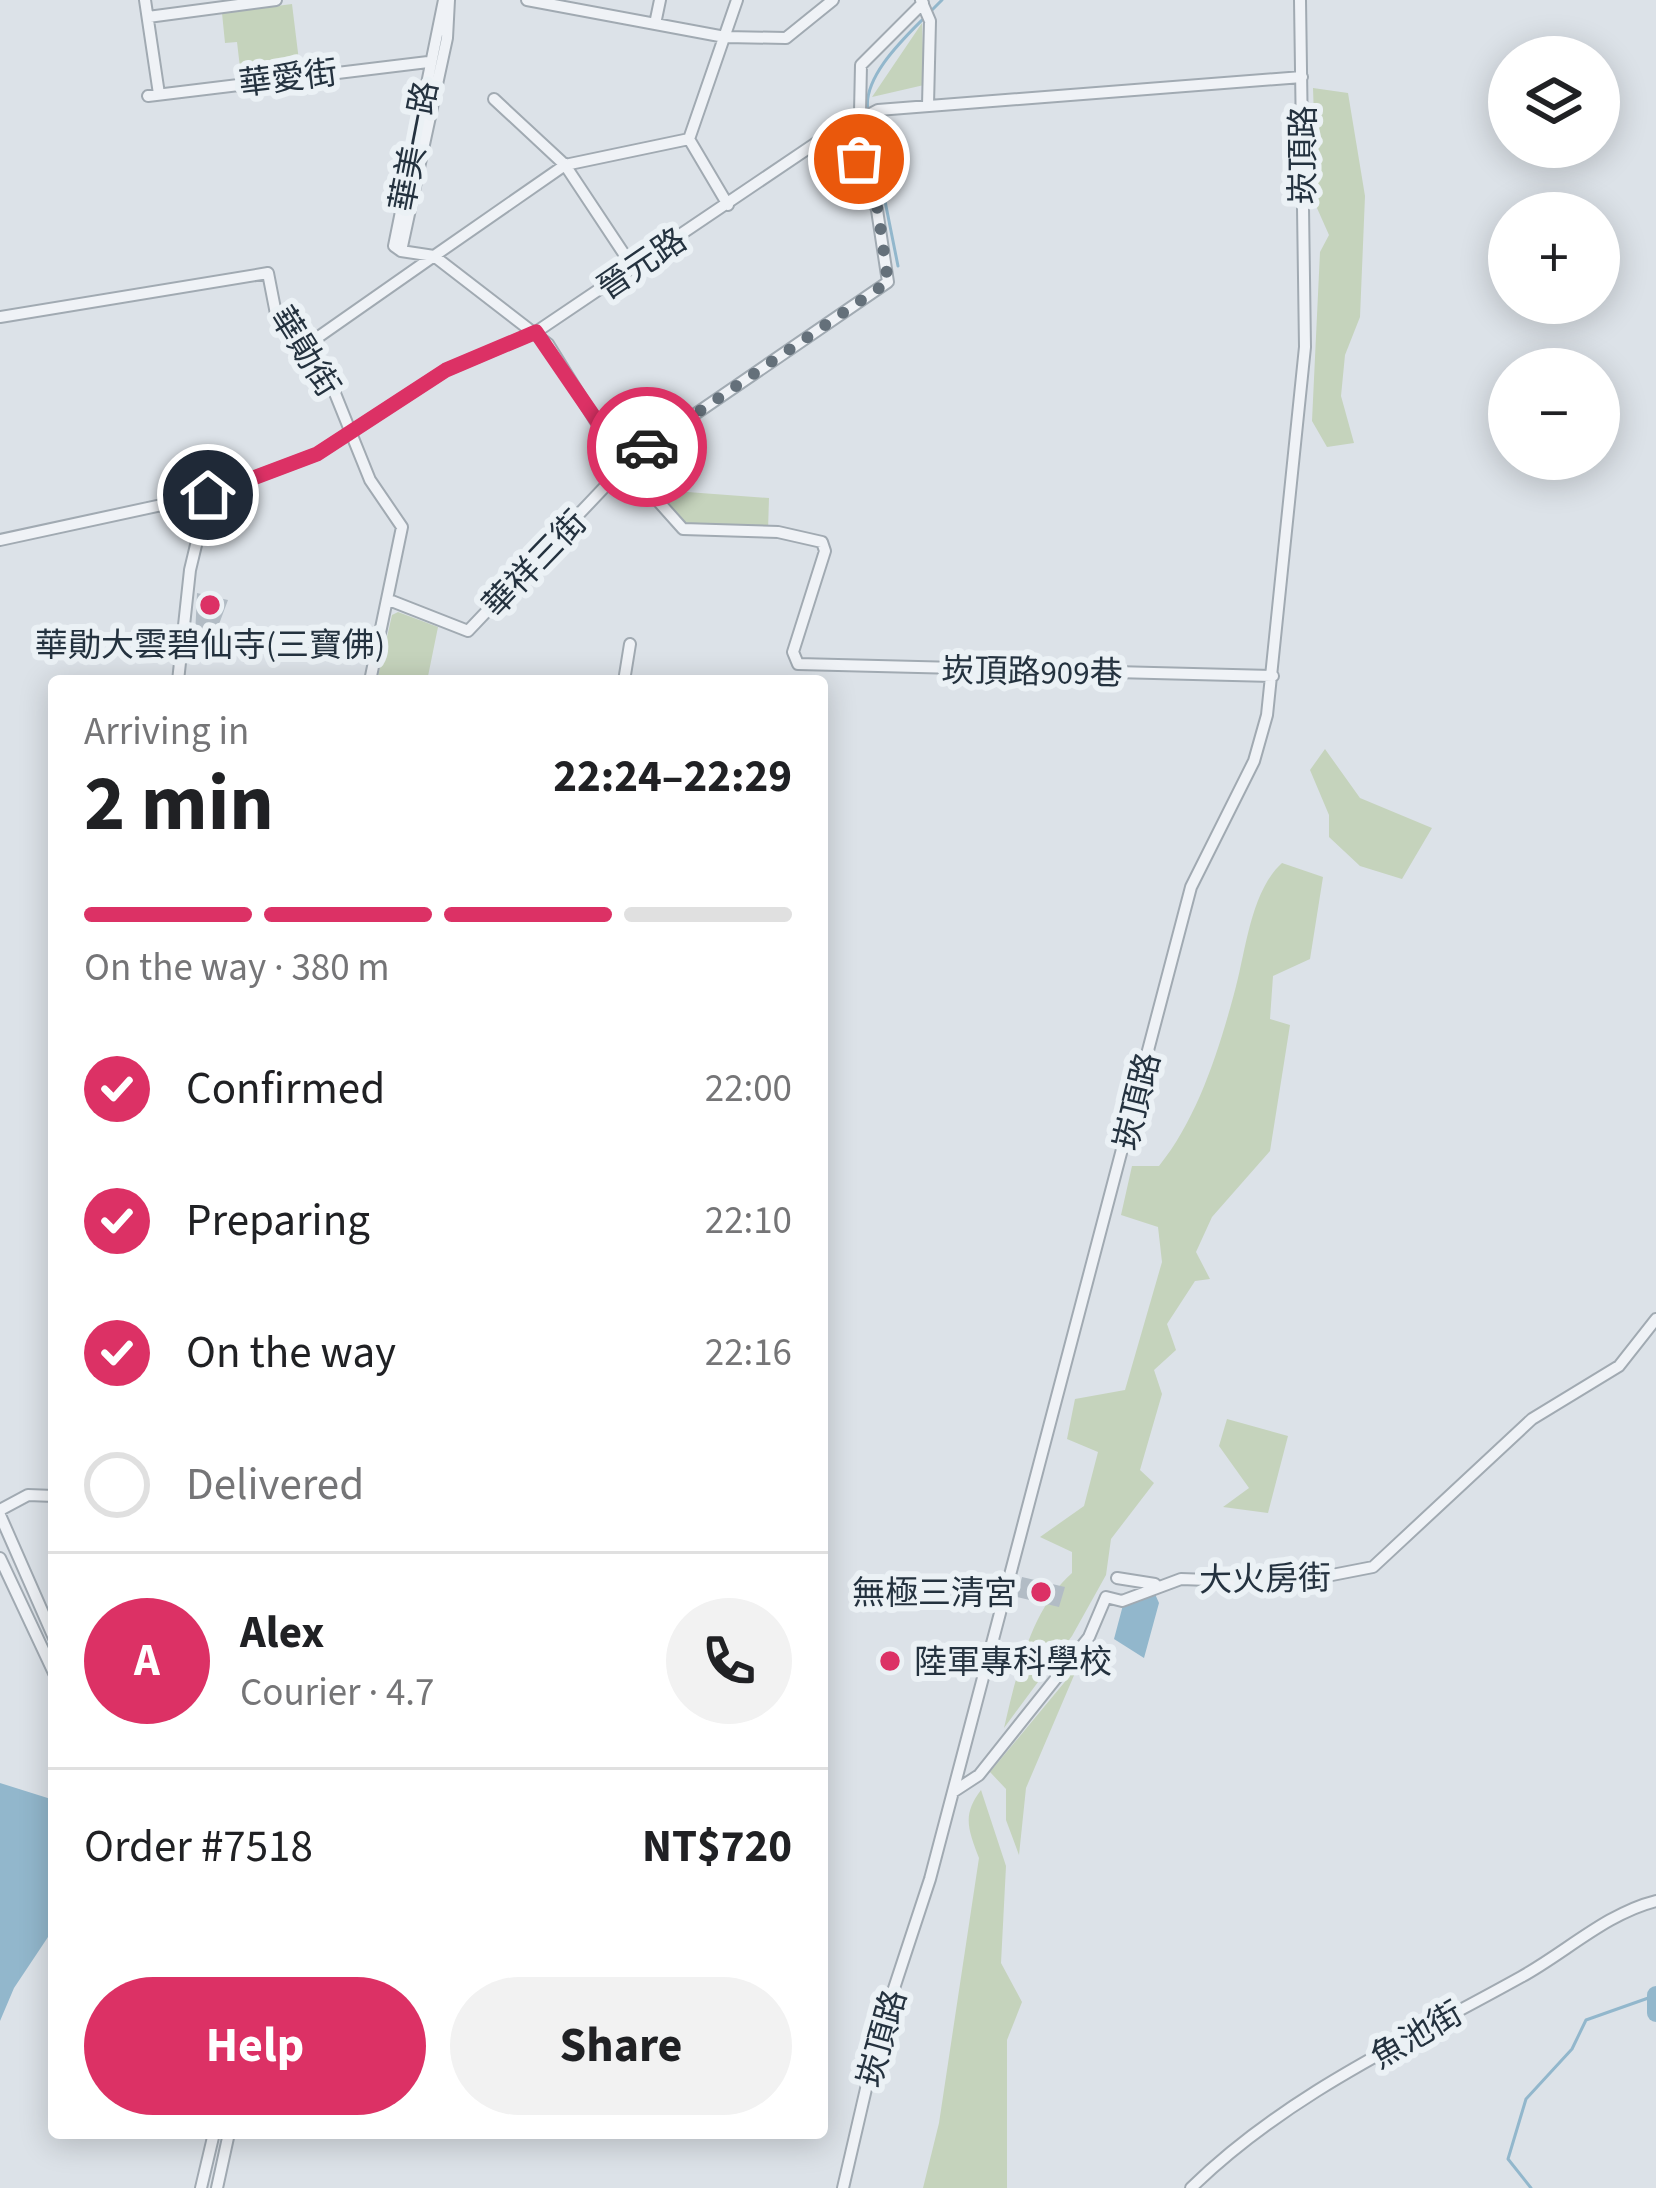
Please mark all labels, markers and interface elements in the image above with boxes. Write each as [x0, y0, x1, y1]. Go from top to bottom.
map controls [1488, 36, 1620, 480]
button: layers [1488, 36, 1620, 168]
street label: 華愛街 [236, 49, 340, 108]
street label: 華美一路 [379, 77, 450, 216]
street label: 崁頂路 [1280, 106, 1327, 205]
pin [808, 108, 910, 210]
icon: bag [826, 126, 892, 192]
button: + [1488, 192, 1620, 324]
street label: 晉元路 [588, 217, 696, 311]
street label: 華勛街 [259, 297, 351, 406]
button: − [1488, 348, 1620, 480]
courier [587, 387, 707, 507]
icon: car [614, 414, 680, 480]
pin [157, 444, 259, 546]
icon: home [175, 462, 241, 528]
street label: 華祥三街 [472, 500, 598, 628]
marker: 華勛大雲碧仙寺(三寶佛) [197, 592, 223, 618]
place label: 華勛大雲碧仙寺(三寶佛) [35, 622, 385, 669]
street label: 崁頂路909巷 [941, 647, 1123, 698]
text: Arriving in [84, 704, 249, 760]
text: 22:24–22:29 [553, 745, 792, 809]
text: 2 min [84, 749, 274, 860]
text: On the way · 380 m [84, 940, 390, 996]
street label: 崁頂路 [1103, 1048, 1172, 1155]
icon: check [84, 1056, 150, 1122]
text: Confirmed [186, 1057, 385, 1121]
text: 22:00 [705, 1061, 792, 1117]
icon: check [84, 1188, 150, 1254]
text: Preparing [186, 1189, 370, 1253]
text: 22:10 [705, 1193, 792, 1249]
icon: check [84, 1320, 150, 1386]
text: On the way [186, 1321, 396, 1385]
text: 22:16 [705, 1325, 792, 1381]
text: Delivered [186, 1453, 364, 1517]
street label: 大火房街 [1199, 1555, 1331, 1604]
place label: 無極三清宮 [852, 1570, 1017, 1617]
marker: 無極三清宮 [1028, 1579, 1054, 1605]
button: phone [666, 1598, 792, 1724]
text: Alex [240, 1601, 324, 1665]
text: A [134, 1629, 160, 1693]
place label: 陸軍專科學校 [914, 1639, 1112, 1686]
marker: 陸軍專科學校 [877, 1648, 903, 1674]
text: Courier · 4.7 [240, 1665, 434, 1721]
text: Order #7518 [84, 1815, 313, 1879]
text: NT$720 [642, 1815, 792, 1879]
button: Help [84, 1977, 426, 2115]
button: Share [450, 1977, 792, 2115]
street label: 崁頂路 [846, 1984, 919, 2092]
street label: 魚池街 [1362, 1990, 1471, 2080]

